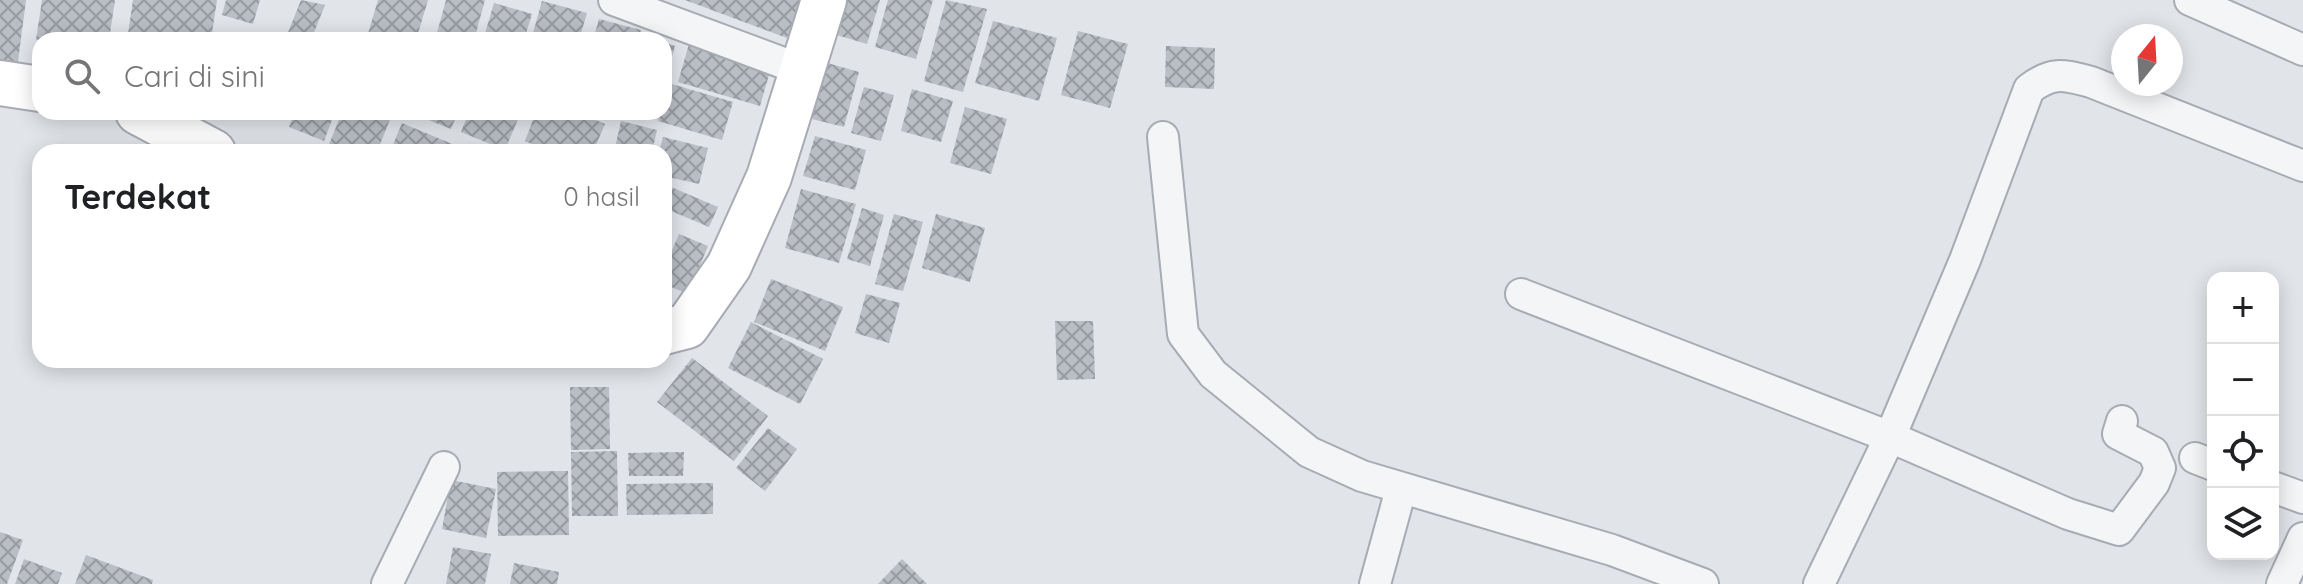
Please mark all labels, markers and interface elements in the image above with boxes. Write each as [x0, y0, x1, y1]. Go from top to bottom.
north arrow [2111, 24, 2183, 96]
search box [32, 32, 672, 120]
icon: search [60, 54, 104, 98]
text: Cari di sini [124, 57, 265, 95]
text: Terdekat [64, 175, 211, 218]
text: 0 hasil [563, 180, 640, 213]
map controls [2207, 272, 2279, 560]
button: + [2207, 272, 2279, 344]
button: − [2207, 344, 2279, 416]
button: locate [2207, 416, 2279, 488]
button: layers [2207, 488, 2279, 560]

